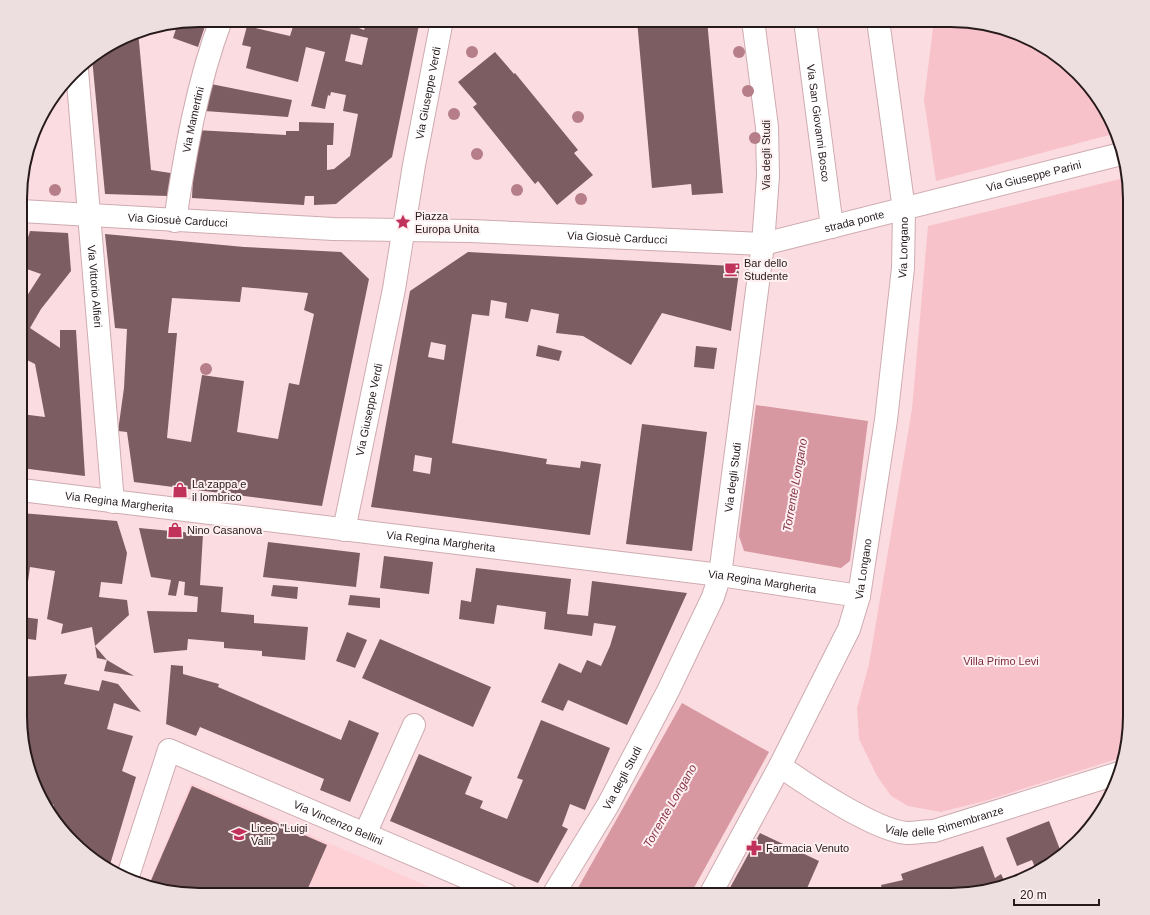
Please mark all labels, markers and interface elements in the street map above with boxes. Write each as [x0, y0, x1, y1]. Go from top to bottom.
street label: Via Giuseppe Verdi [413, 46, 443, 140]
street label: Via San Giovanni Bosco [805, 64, 832, 183]
street label: Via Mamertini [180, 85, 206, 154]
street label: Via degli Studi [760, 120, 772, 190]
street label: Via Giuseppe Parini [985, 158, 1082, 194]
street label: strada ponte [823, 208, 885, 234]
place label: Piazza Europa Unita [415, 210, 480, 235]
street label: Via Giosuè Carducci [127, 211, 228, 229]
place icon: Piazza Europa Unita [394, 213, 412, 231]
street label: Via Longano [896, 217, 910, 279]
street label: Via Giosuè Carducci [567, 229, 668, 246]
street label: Via Vittorio Alfieri [86, 244, 104, 328]
place label: Bar dello Studente [744, 257, 788, 282]
cafe icon: Bar dello Studente [723, 260, 741, 278]
street label: Via Giuseppe Verdi [354, 362, 384, 457]
water label: Torrente Longano [780, 437, 810, 533]
street label: Via degli Studi [722, 442, 743, 513]
place label: La zappa e il lombrico [192, 478, 246, 503]
shop icon: La zappa e il lombrico [171, 481, 189, 499]
street label: Via Regina Margherita [64, 489, 175, 515]
shop icon: Nino Casanova [166, 521, 184, 539]
place label: Nino Casanova [187, 524, 263, 536]
street label: Via Regina Margherita [386, 529, 497, 554]
street label: Via Longano [853, 538, 874, 600]
street label: Via Regina Margherita [708, 568, 818, 596]
park label: Villa Primo Levi [963, 655, 1039, 667]
street label: Via degli Studi [600, 744, 644, 812]
water label: Torrente Longano [640, 761, 700, 850]
street label: Via Vincenzo Bellini [292, 798, 385, 847]
street label: Viale delle Rimembranze [883, 804, 1005, 839]
place label: Liceo "Luigi Valli" [251, 822, 308, 847]
school or university icon: Liceo "Luigi Valli" [230, 825, 248, 843]
pharmacy icon: Farmacia Venuto [745, 839, 763, 857]
place label: Farmacia Venuto [766, 842, 849, 854]
scale bar [1014, 881, 1099, 907]
text: 20 m [1020, 888, 1047, 902]

